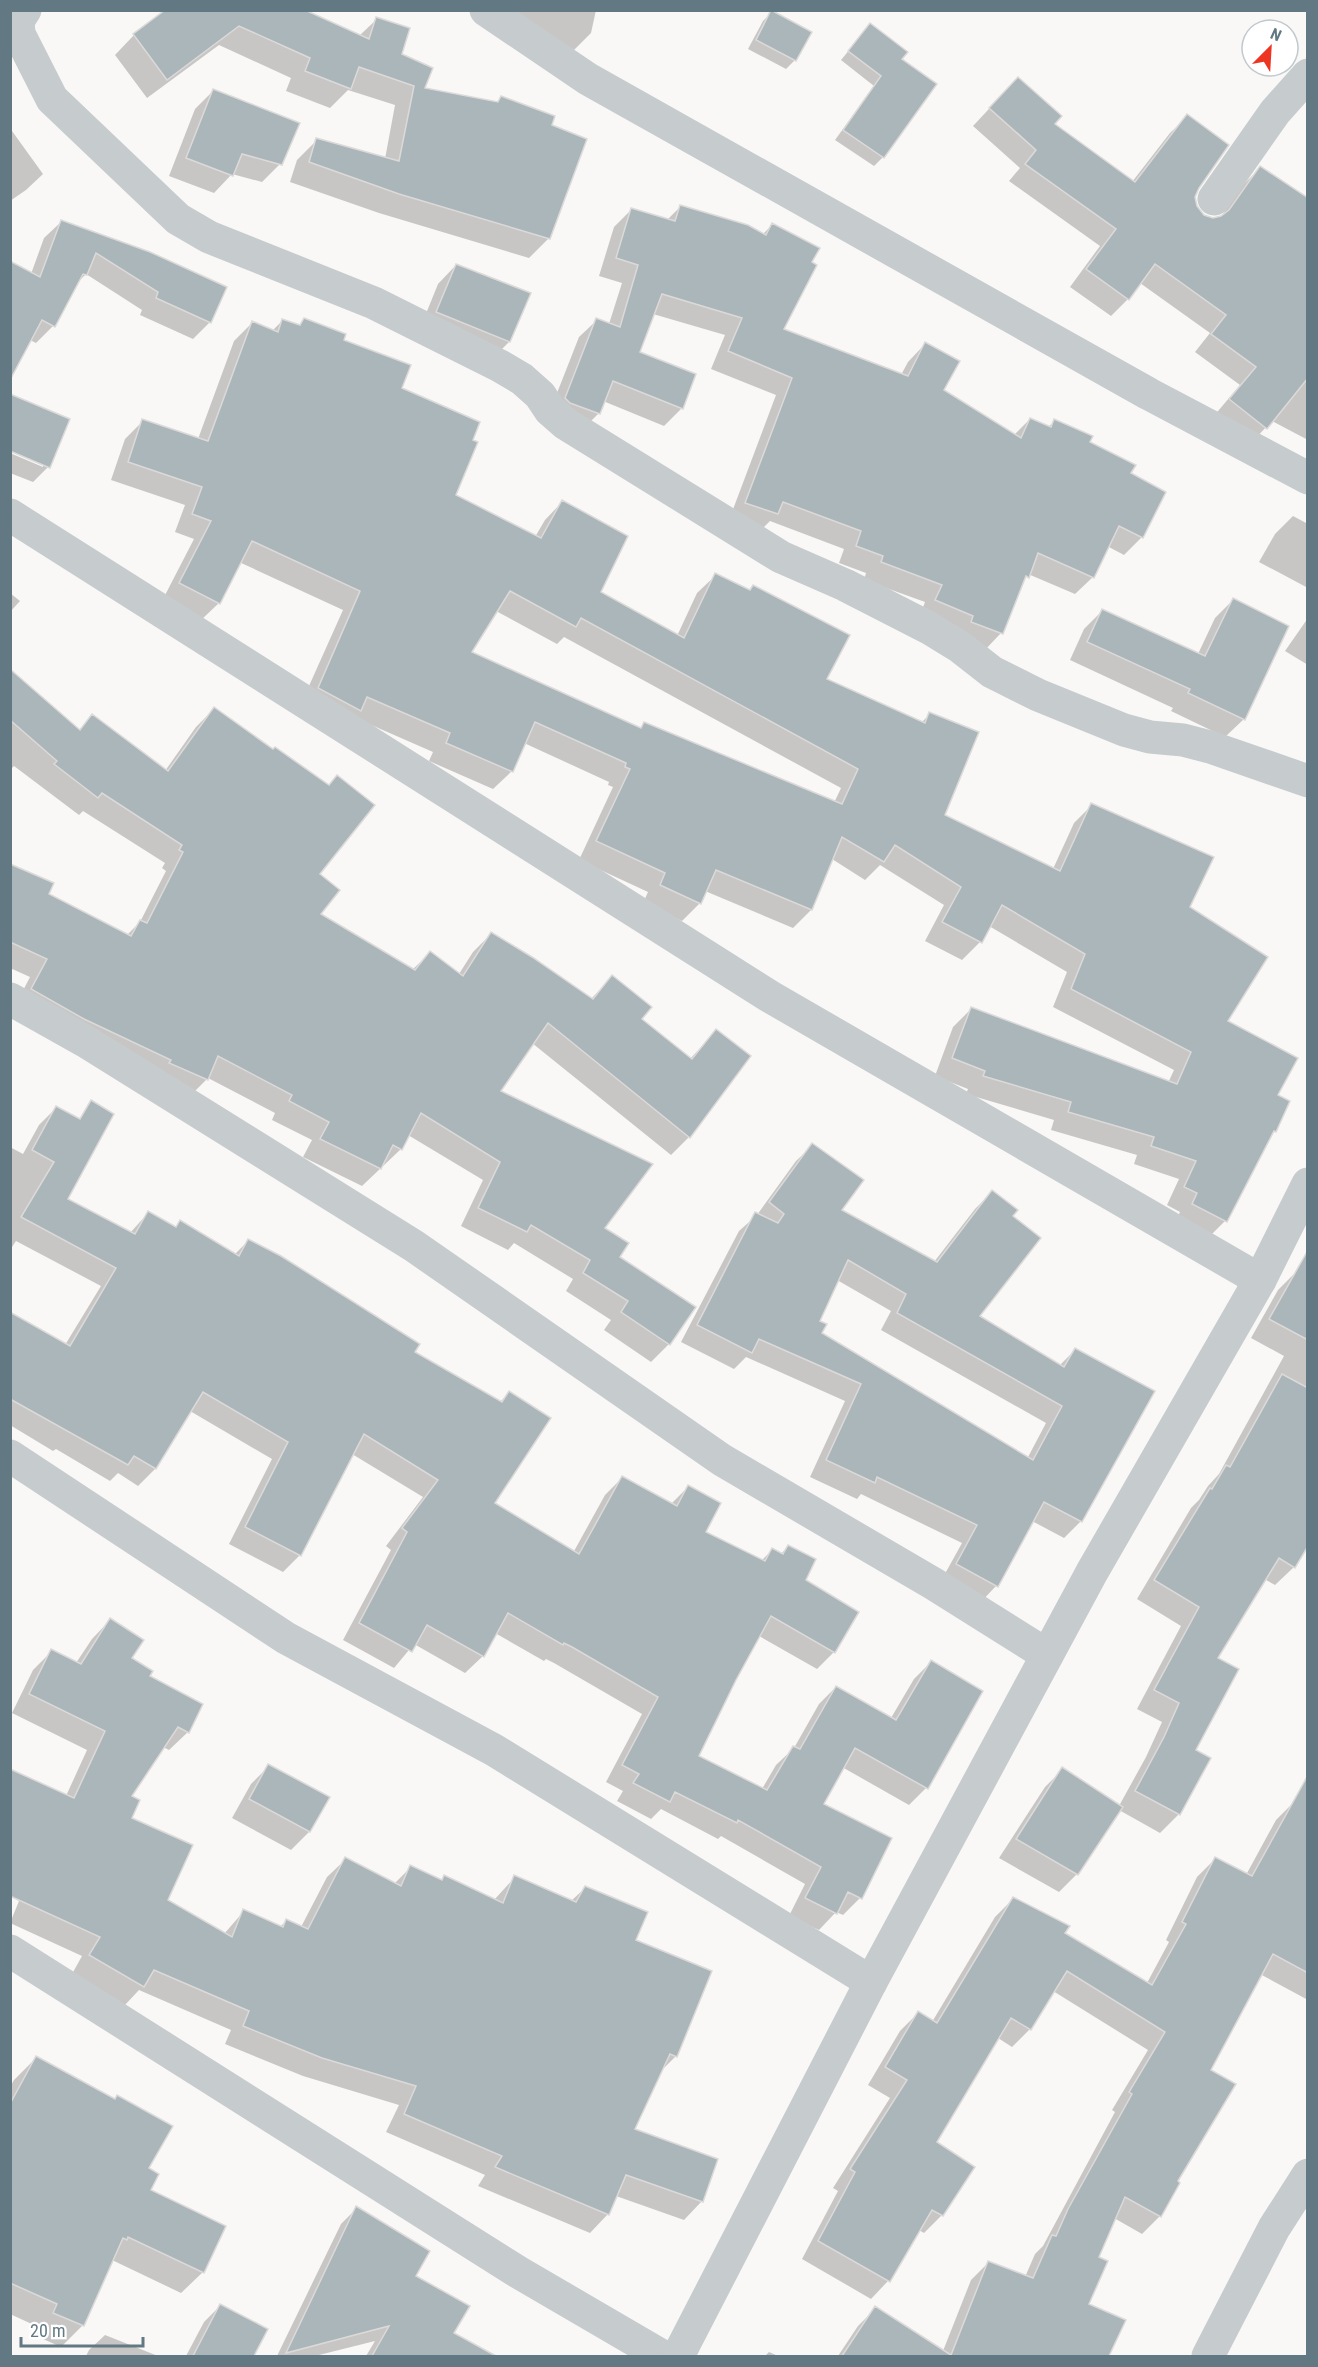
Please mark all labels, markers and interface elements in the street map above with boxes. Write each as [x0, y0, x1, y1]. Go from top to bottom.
north arrow [1240, 18, 1300, 78]
text: N [1268, 24, 1284, 45]
scale bar [21, 2310, 142, 2348]
text: 20 m [30, 2320, 65, 2341]

